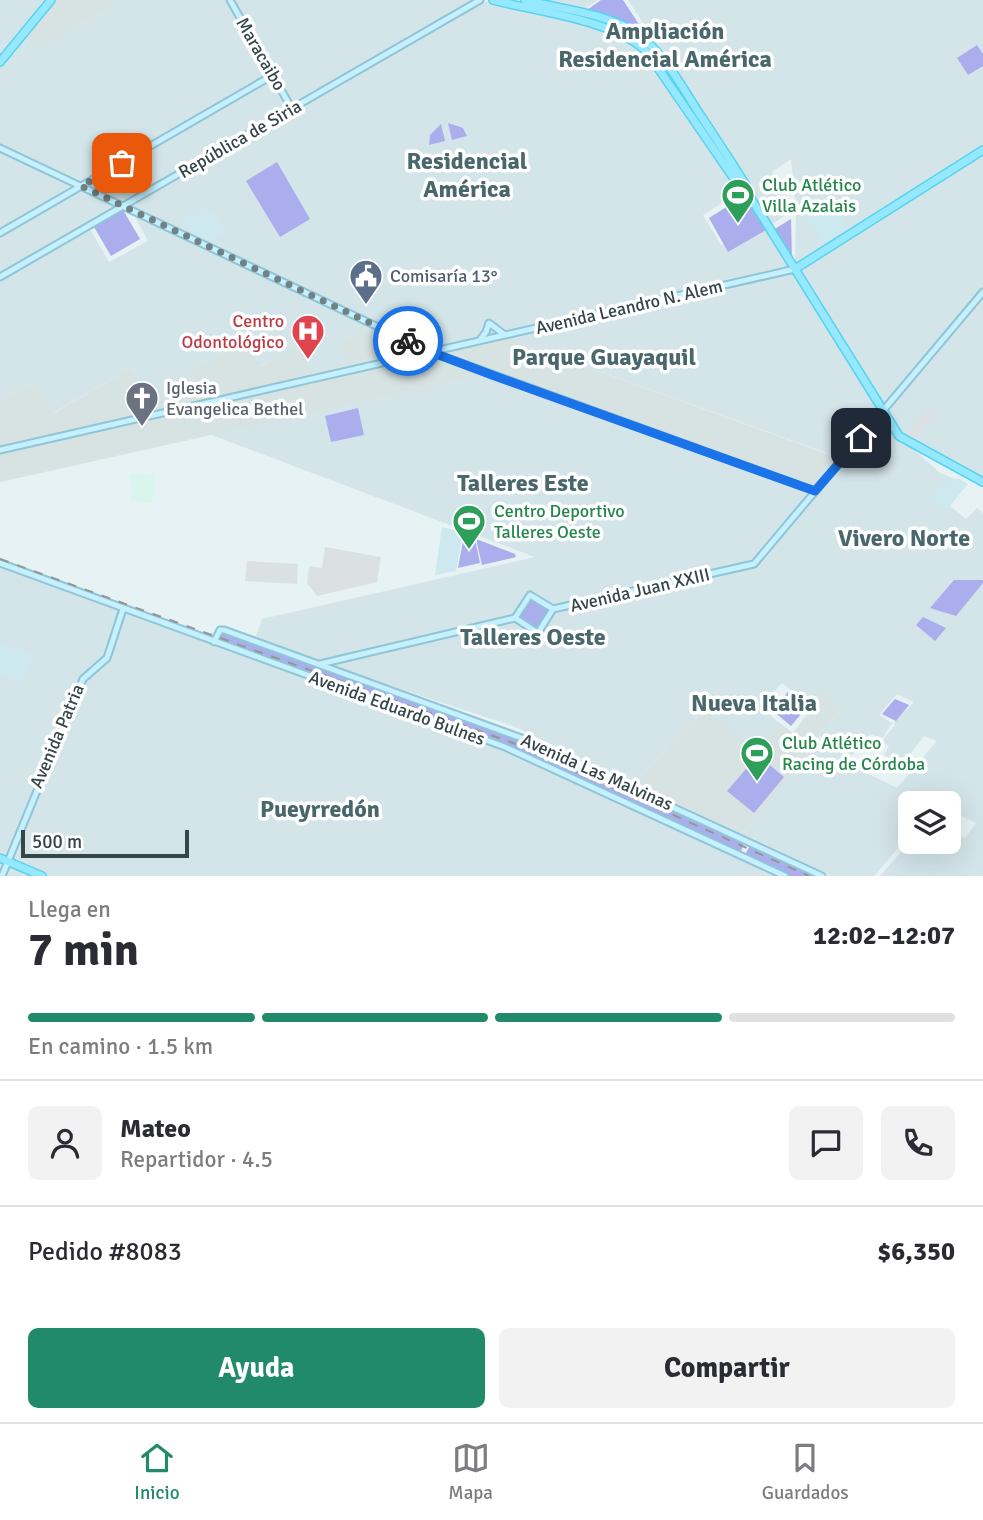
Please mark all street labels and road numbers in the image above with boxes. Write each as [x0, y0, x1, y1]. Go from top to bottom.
street label: Maracaibo [231, 14, 291, 94]
street label: República de Siria [175, 95, 305, 183]
street label: Avenida Leandro N. Alem [533, 275, 725, 339]
street label: Avenida Juan XXIII [568, 563, 712, 617]
street label: Avenida Eduardo Bulnes [306, 666, 488, 750]
street label: Avenida Patria [25, 681, 89, 791]
street label: Avenida Las Malvinas [518, 729, 676, 815]

